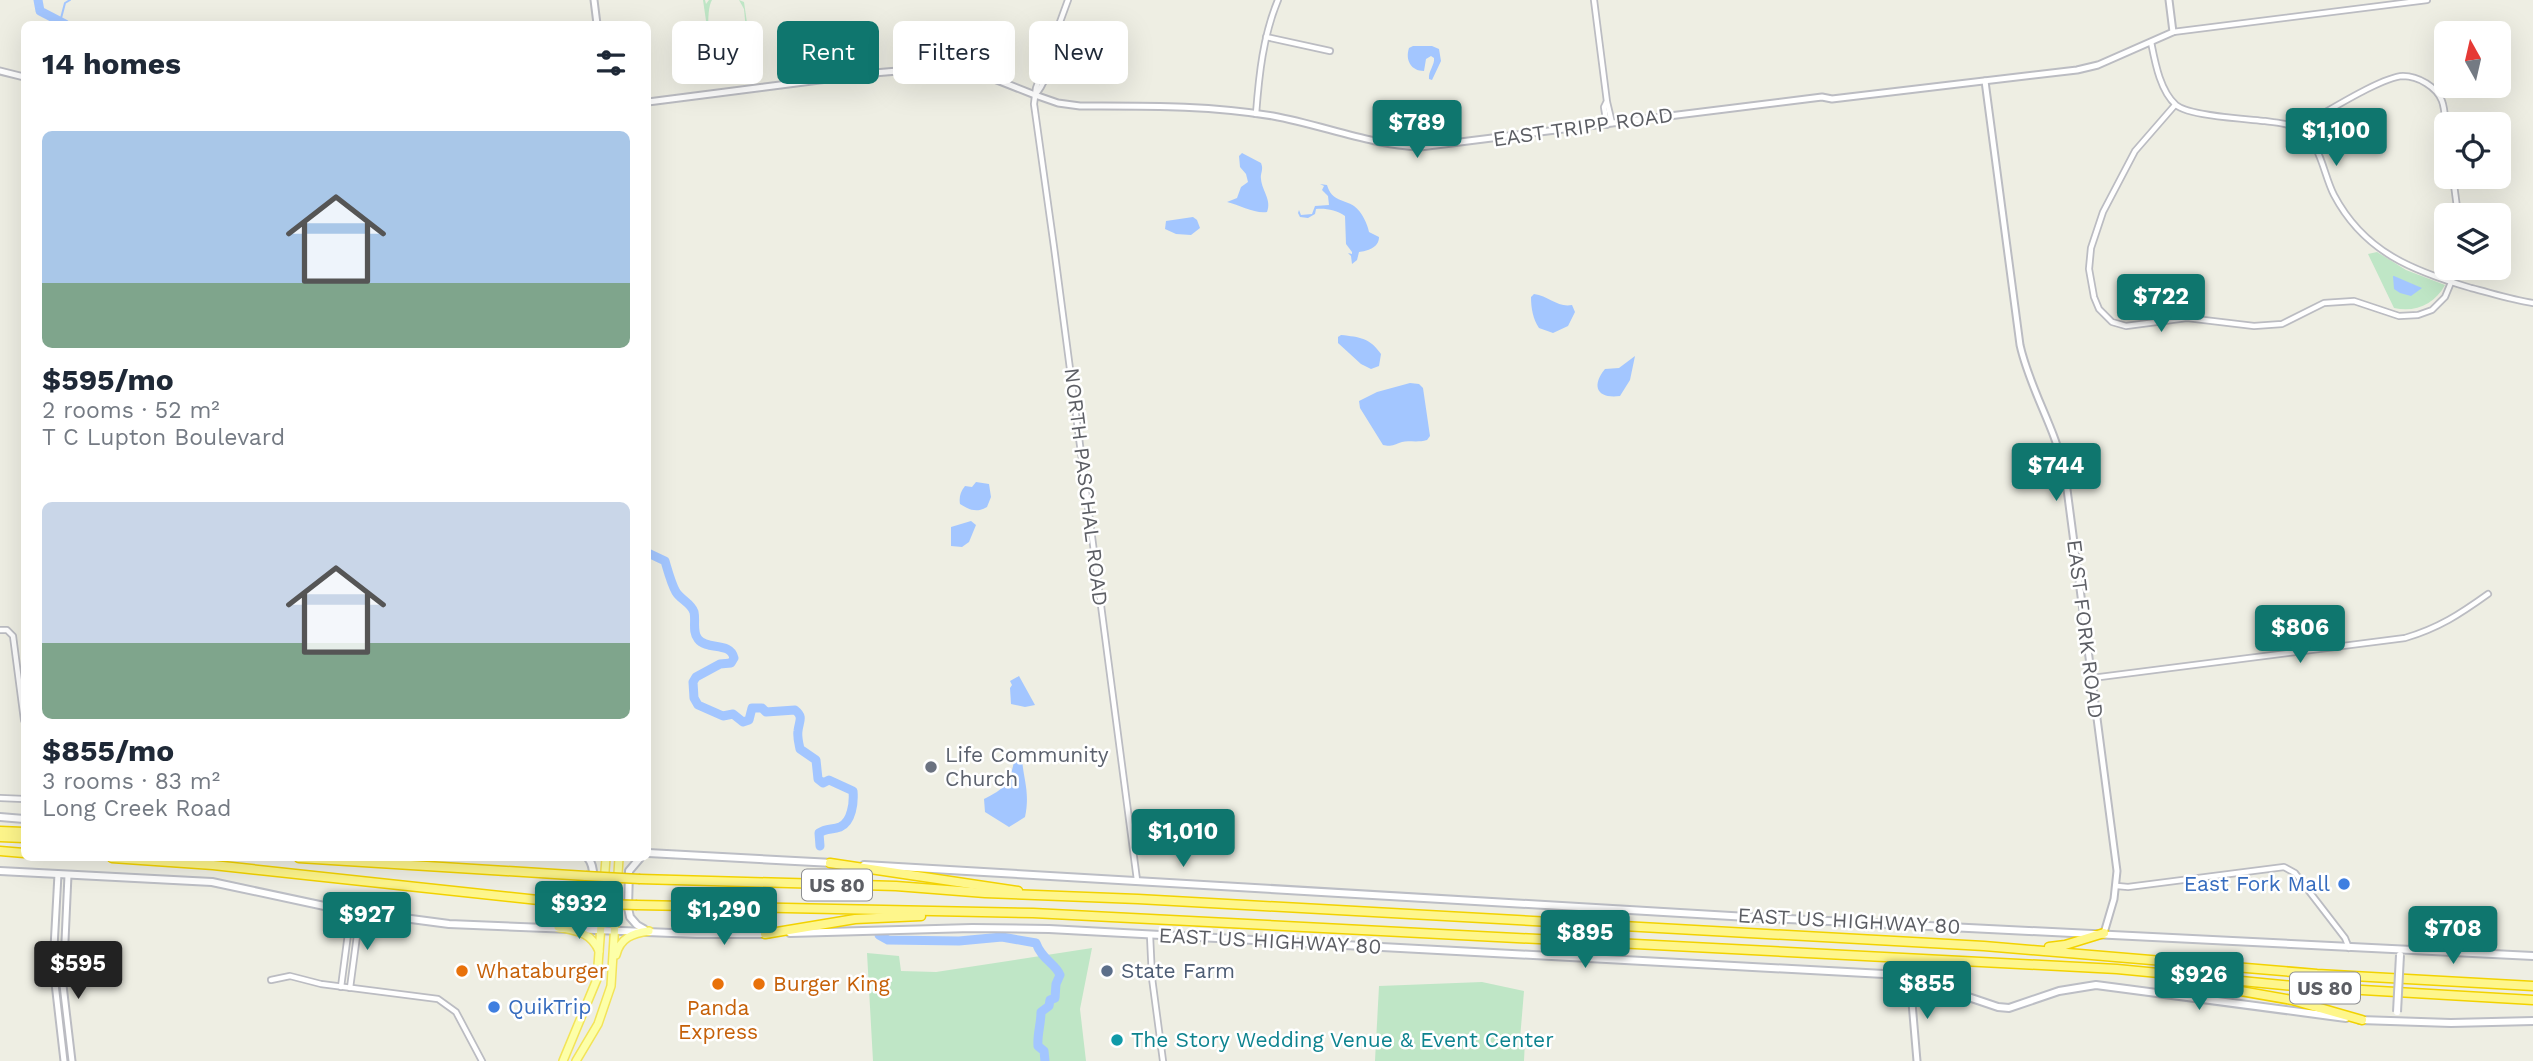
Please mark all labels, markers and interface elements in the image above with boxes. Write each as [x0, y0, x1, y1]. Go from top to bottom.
chip: Buy [672, 21, 763, 84]
chip: Rent [777, 21, 879, 84]
chip: Filters [893, 21, 1015, 84]
chip: New [1029, 21, 1128, 84]
north arrow [2434, 21, 2511, 98]
map controls [2434, 21, 2511, 280]
icon: filters [592, 44, 630, 82]
text: 14 homes [42, 46, 181, 81]
pin: $789 [1376, 100, 1458, 160]
street label: EAST TRIPP ROAD [1491, 101, 1675, 152]
pin: $1,100 [2279, 108, 2393, 168]
text: $789 [1389, 109, 1445, 136]
button: locate [2434, 112, 2511, 189]
text: $1,100 [2302, 117, 2370, 144]
icon: home [273, 176, 399, 302]
button: layers [2434, 203, 2511, 280]
pin: $722 [2120, 274, 2202, 334]
text: $722 [2133, 283, 2189, 310]
text: $595/mo [42, 362, 174, 397]
street label: NORTH PASCHAL ROAD [1059, 366, 1114, 607]
text: 2 rooms · 52 m² [42, 397, 220, 424]
text: T C Lupton Boulevard [42, 424, 285, 451]
pin: $744 [2015, 444, 2097, 503]
text: $744 [2028, 452, 2084, 479]
street label: EAST FORK ROAD [2062, 538, 2109, 720]
icon: home [273, 547, 399, 673]
pin: $806 [2259, 606, 2341, 665]
text: $806 [2271, 614, 2329, 641]
text: $855/mo [42, 733, 174, 768]
place label: Life Community Church [945, 742, 1109, 791]
marker: Life Community Church [923, 759, 939, 775]
text: 3 rooms · 83 m² [42, 768, 220, 795]
text: Long Creek Road [42, 795, 231, 822]
pin: $1,010 [1126, 810, 1240, 869]
text: $1,010 [1148, 818, 1218, 845]
road number: US 80 [802, 870, 872, 900]
place label: East Fork Mall [2184, 871, 2331, 896]
marker: East Fork Mall [2336, 876, 2352, 892]
pin: $932 [538, 881, 620, 941]
pin: $1,290 [667, 888, 781, 947]
text: $932 [551, 890, 607, 917]
pin: $927 [326, 892, 408, 952]
text: $1,290 [687, 896, 761, 923]
text: $927 [339, 901, 395, 928]
street label: EAST US HIGHWAY 80 [1737, 902, 1961, 939]
pin: $708 [2412, 906, 2494, 966]
pin: $895 [1544, 911, 1626, 970]
text: $708 [2424, 915, 2482, 942]
text: $895 [1557, 919, 1613, 946]
street label: EAST US HIGHWAY 80 [1158, 922, 1382, 959]
pin: $595 [37, 942, 119, 1001]
text: $595 [50, 950, 106, 977]
pin: $926 [2158, 953, 2240, 1012]
place label: Whataburger [476, 958, 608, 983]
place label: State Farm [1121, 958, 1235, 983]
text: $926 [2171, 961, 2227, 988]
pin: $855 [1886, 962, 1968, 1021]
marker: Whataburger [454, 963, 470, 979]
marker: State Farm [1099, 963, 1115, 979]
text: $855 [1899, 970, 1955, 997]
place label: Burger King [773, 971, 891, 996]
road number: US 80 [2290, 972, 2360, 1004]
marker: Panda Express [710, 976, 726, 992]
marker: Burger King [751, 976, 767, 992]
place label: QuikTrip [508, 994, 591, 1019]
place label: Panda Express [678, 995, 758, 1044]
marker: QuikTrip [486, 999, 502, 1015]
place label: The Story Wedding Venue & Event Center [1131, 1027, 1554, 1052]
marker: The Story Wedding Venue & Event Center [1109, 1032, 1125, 1048]

